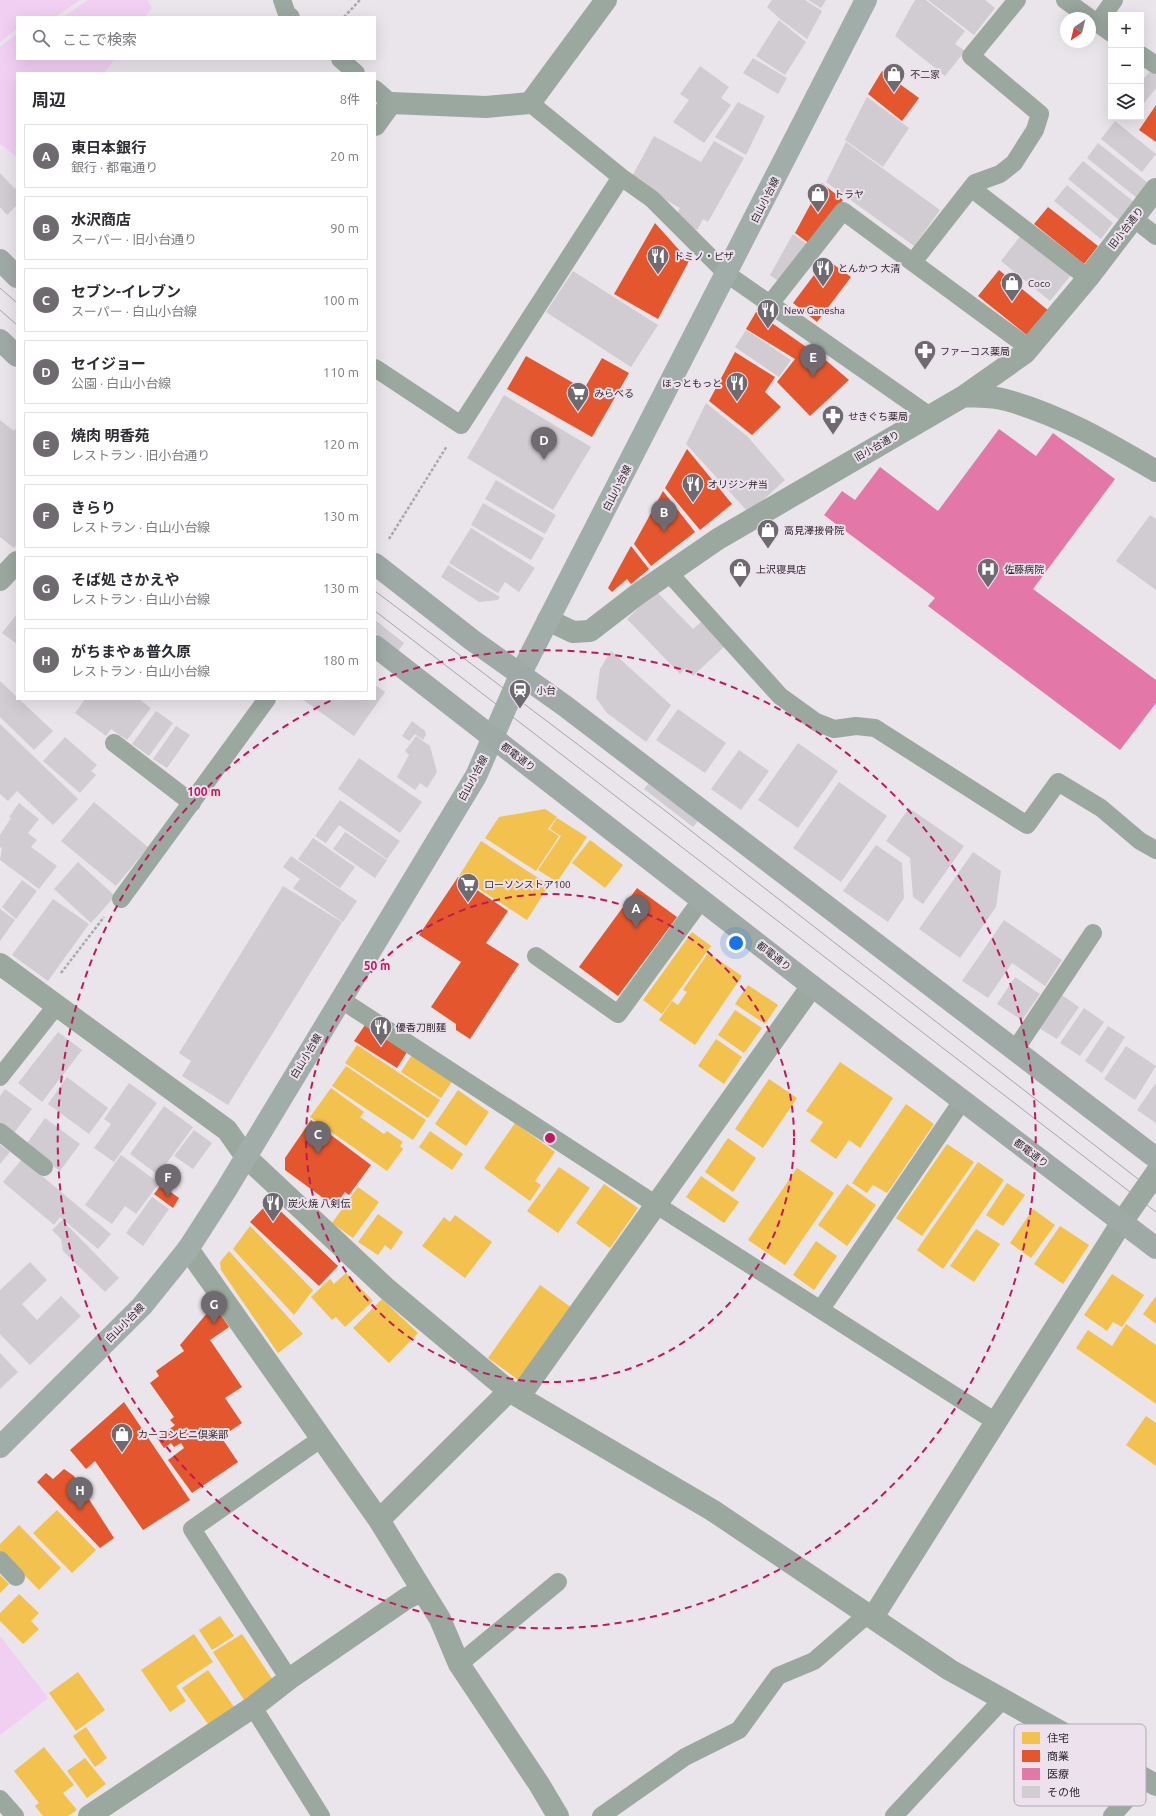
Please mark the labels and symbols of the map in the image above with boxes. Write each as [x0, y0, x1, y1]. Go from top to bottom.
north arrow [1060, 12, 1096, 48]
shop icon: 不二家 [881, 61, 907, 94]
place label: 不二家 [910, 69, 940, 80]
street label: 白山小台線 [749, 175, 781, 225]
shop icon: トラヤ [805, 181, 831, 214]
place label: トラヤ [834, 189, 864, 200]
street label: 旧小台通り [1106, 205, 1146, 251]
restaurant icon: ドミノ・ピザ [645, 243, 671, 276]
place label: ドミノ・ピザ [674, 251, 734, 262]
restaurant icon: とんかつ 大清 [810, 255, 836, 288]
place label: とんかつ 大清 [838, 263, 900, 274]
shop icon: Coco [999, 270, 1025, 303]
place label: Coco [1028, 278, 1051, 289]
restaurant icon: New Ganesha [755, 297, 781, 330]
place label: New Ganesha [784, 305, 845, 316]
pharmacy icon: ファーコス薬局 [912, 338, 938, 371]
pin: E [800, 344, 826, 377]
place label: ファーコス薬局 [940, 346, 1010, 357]
restaurant icon: ほっともっと [724, 370, 750, 403]
place label: ほっともっと [662, 378, 722, 389]
supermarket icon: みらべる [565, 380, 591, 413]
place label: みらべる [594, 388, 634, 399]
pharmacy icon: せきぐち薬局 [820, 403, 846, 436]
place label: せきぐち薬局 [848, 411, 908, 422]
pin: D [531, 427, 557, 460]
street label: 旧小台通り [853, 429, 901, 463]
street label: 白山小台線 [601, 463, 633, 513]
restaurant icon: オリジン弁当 [680, 471, 706, 504]
place label: オリジン弁当 [708, 479, 768, 490]
pin: B [651, 499, 677, 532]
shop icon: 高見澤接骨院 [755, 517, 781, 550]
place label: 高見澤接骨院 [784, 525, 844, 536]
shop icon: 上沢寝具店 [727, 556, 753, 589]
hospital icon: 佐藤病院 [975, 556, 1001, 589]
place label: 上沢寝具店 [756, 564, 806, 575]
place label: 佐藤病院 [1004, 564, 1044, 575]
station icon: 小台 [507, 677, 533, 710]
place label: 小台 [536, 685, 556, 696]
street label: 都電通り [499, 741, 537, 773]
street label: 白山小台線 [456, 753, 490, 803]
text: 100 m [187, 785, 221, 798]
supermarket icon: ローソンストア100 [455, 871, 481, 904]
place label: ローソンストア100 [484, 879, 571, 890]
pin: A [623, 895, 649, 928]
your location [726, 933, 746, 953]
street label: 都電通り [755, 939, 793, 973]
text: 50 m [364, 959, 390, 972]
restaurant icon: 優香刀削麺 [368, 1014, 394, 1047]
place label: 優香刀削麺 [395, 1022, 446, 1033]
street label: 白山小台線 [288, 1032, 324, 1080]
pin: C [305, 1121, 331, 1154]
centre of rings [543, 1131, 557, 1145]
street label: 都電通り [1012, 1137, 1050, 1169]
pin: F [155, 1164, 181, 1197]
restaurant icon: 炭火焼 八剣伝 [260, 1190, 286, 1223]
place label: 炭火焼 八剣伝 [288, 1198, 350, 1209]
pin: G [201, 1291, 227, 1324]
street label: 白山小台線 [103, 1301, 147, 1345]
shop icon: カーコンビニ倶楽部 [109, 1421, 135, 1454]
place label: カーコンビニ倶楽部 [138, 1429, 228, 1440]
pin: H [67, 1477, 93, 1510]
legend [1014, 1724, 1146, 1806]
text: 住宅 [1047, 1732, 1069, 1744]
text: 商業 [1047, 1750, 1069, 1762]
text: 医療 [1047, 1768, 1069, 1780]
text: その他 [1047, 1786, 1080, 1798]

